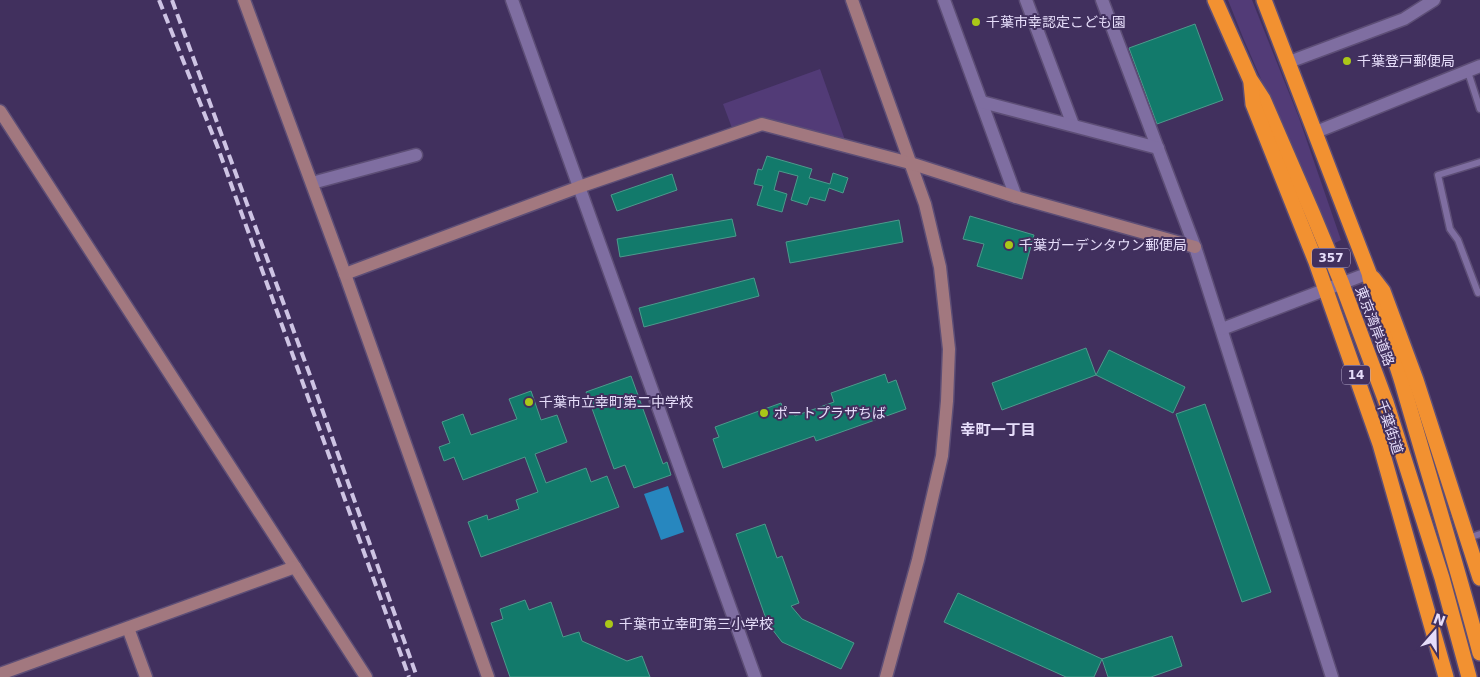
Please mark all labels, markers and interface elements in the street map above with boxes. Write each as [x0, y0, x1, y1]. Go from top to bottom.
place label: 千葉市幸認定こども園 [986, 14, 1126, 30]
marker: 千葉市幸認定こども園 [970, 16, 982, 28]
place label: 千葉登戸郵便局 [1357, 53, 1455, 69]
marker: 千葉登戸郵便局 [1341, 55, 1353, 67]
place label: 千葉ガーデンタウン郵便局 [1019, 237, 1187, 253]
marker: 千葉ガーデンタウン郵便局 [1003, 239, 1015, 251]
road number: 357 [1312, 248, 1350, 268]
street label: 東京湾岸道路 [1352, 284, 1398, 368]
road number: 14 [1342, 366, 1370, 384]
place label: 千葉市立幸町第二中学校 [539, 394, 693, 410]
marker: 千葉市立幸町第二中学校 [523, 396, 535, 408]
street label: 千葉街道 [1374, 398, 1406, 456]
place label: ポートプラザちば [774, 405, 886, 421]
marker: ポートプラザちば [758, 407, 770, 419]
district label: 幸町一丁目 [960, 421, 1036, 439]
north arrow [1410, 607, 1460, 657]
text: N [1431, 610, 1448, 629]
place label: 千葉市立幸町第三小学校 [619, 616, 773, 632]
marker: 千葉市立幸町第三小学校 [603, 618, 615, 630]

